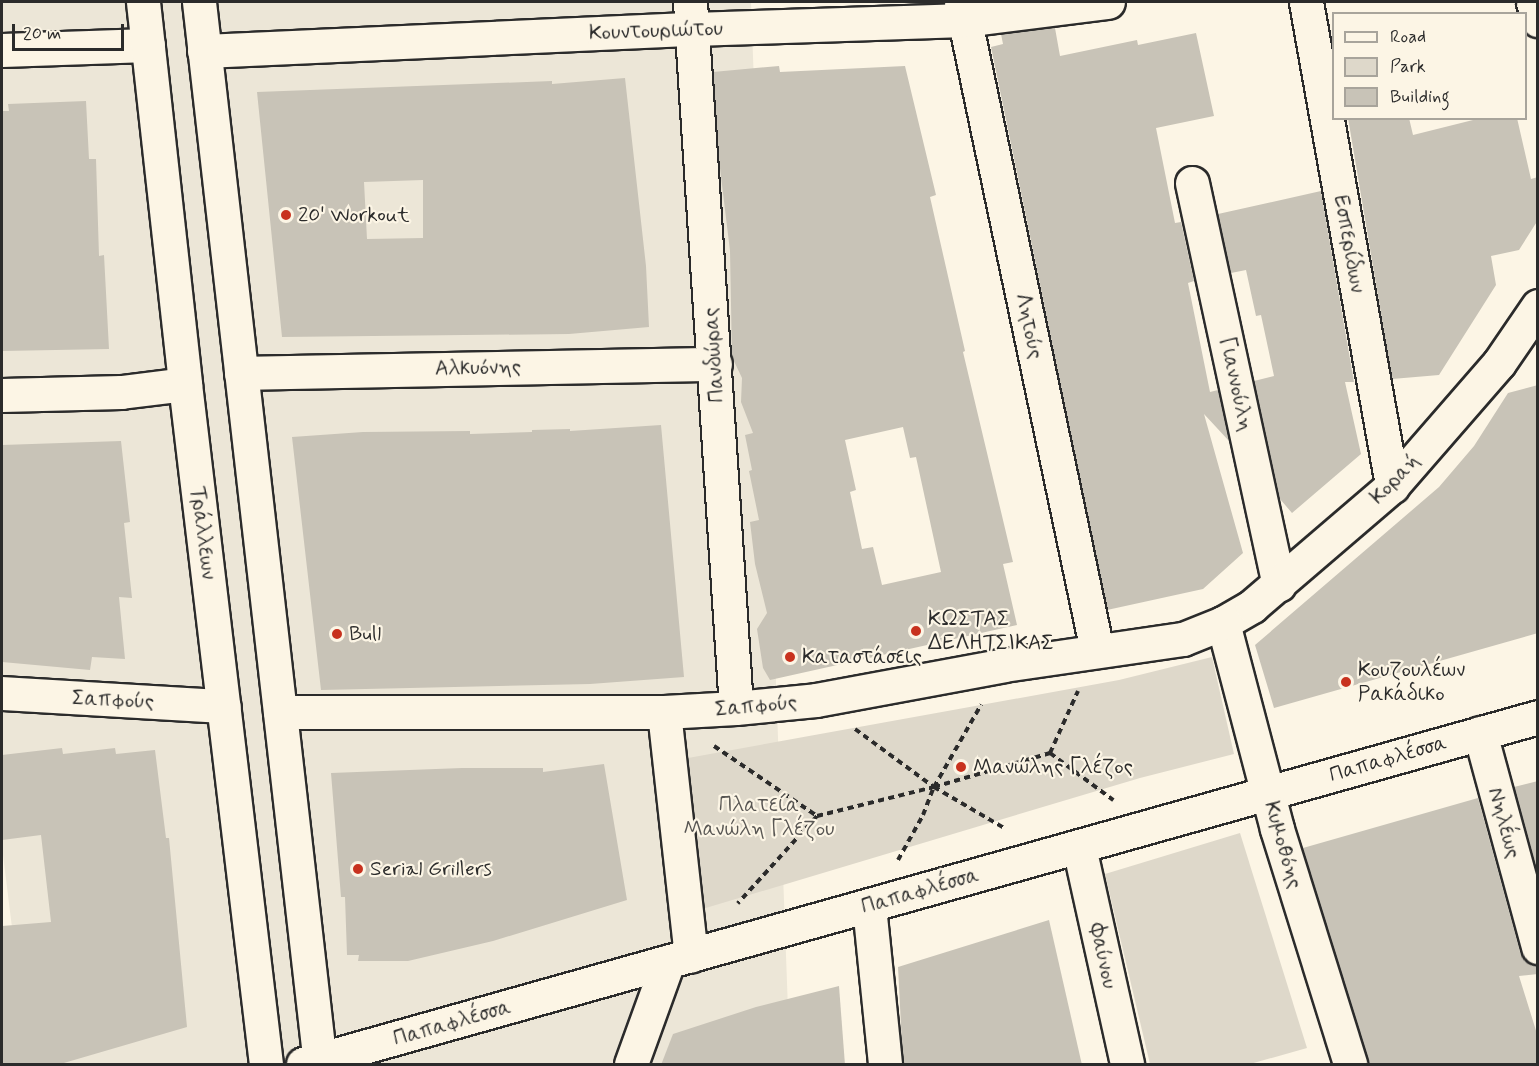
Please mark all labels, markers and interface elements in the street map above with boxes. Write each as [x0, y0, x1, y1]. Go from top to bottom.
scale bar [15, 12, 128, 50]
legend [1332, 12, 1527, 120]
street label: Κουντουριώτου [589, 16, 723, 46]
text: 20 m [23, 22, 61, 46]
text: Road [1390, 25, 1426, 49]
text: Park [1390, 55, 1426, 79]
text: Building [1390, 85, 1450, 109]
street label: Εσπερίδων [1328, 193, 1370, 295]
place label: 20' Workout [298, 202, 410, 228]
marker: 20' Workout [279, 208, 293, 222]
street label: Λητούς [1010, 291, 1048, 361]
street label: Πανδώρας [698, 306, 730, 404]
street label: Γιαννούλη [1214, 335, 1258, 433]
street label: Αλκυόνης [435, 355, 521, 381]
street label: Κοραή [1365, 448, 1425, 510]
street label: Τράλλεων [185, 485, 221, 581]
place label: ΚΩΣΤΑΣ ΔΕΛΗΤΣΙΚΑΣ [928, 606, 1054, 656]
place label: Bull [349, 621, 381, 647]
marker: ΚΩΣΤΑΣ ΔΕΛΗΤΣΙΚΑΣ [909, 624, 923, 638]
marker: Bull [330, 627, 344, 641]
place label: Καταστάσεις [802, 644, 922, 670]
marker: Καταστάσεις [783, 650, 797, 664]
place label: Κουζουλέων Ρακάδικο [1358, 657, 1465, 707]
marker: Κουζουλέων Ρακάδικο [1339, 675, 1353, 689]
street label: Σαπφούς [71, 685, 155, 715]
street label: Σαπφούς [714, 690, 798, 722]
street label: Παπαφλέσσα [1326, 730, 1450, 788]
place label: Μανώλης Γλέζος [973, 754, 1133, 780]
marker: Μανώλης Γλέζος [954, 760, 968, 774]
street label: Νηλέως [1482, 785, 1526, 861]
park label: Πλατεία Μανώλη Γλέζου [683, 792, 835, 842]
street label: Κυμοθόης [1259, 798, 1307, 892]
place label: Serial Grillers [370, 856, 492, 882]
marker: Serial Grillers [351, 862, 365, 876]
street label: Παπαφλέσσα [858, 862, 982, 920]
street label: Φαύνου [1084, 921, 1122, 991]
street label: Παπαφλέσσα [390, 994, 514, 1052]

